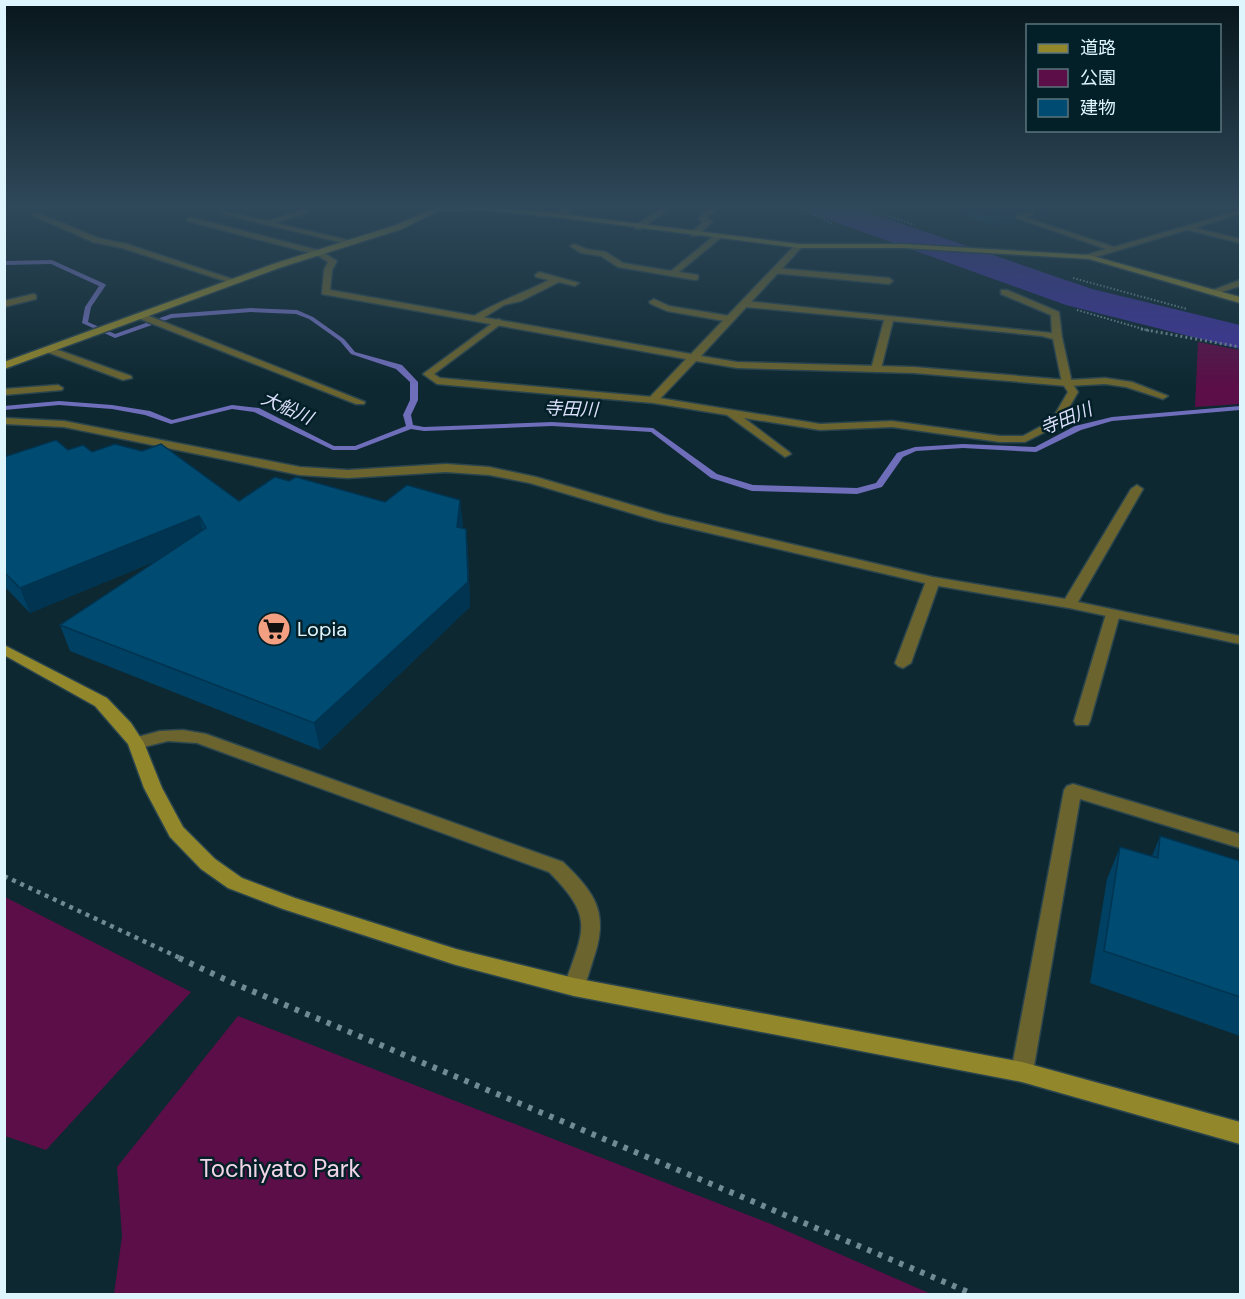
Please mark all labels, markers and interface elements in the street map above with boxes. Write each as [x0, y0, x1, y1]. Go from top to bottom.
legend [1026, 24, 1221, 132]
text: 道路 [1080, 36, 1116, 60]
text: 公園 [1080, 66, 1116, 90]
text: 建物 [1080, 96, 1116, 120]
water label: 大船川 [257, 386, 318, 431]
water label: 寺田川 [544, 396, 600, 422]
water label: 寺田川 [1036, 397, 1097, 441]
supermarket icon: Lopia [256, 611, 292, 647]
place label: Lopia [297, 616, 347, 642]
park label: Tochiyato Park [199, 1153, 361, 1184]

